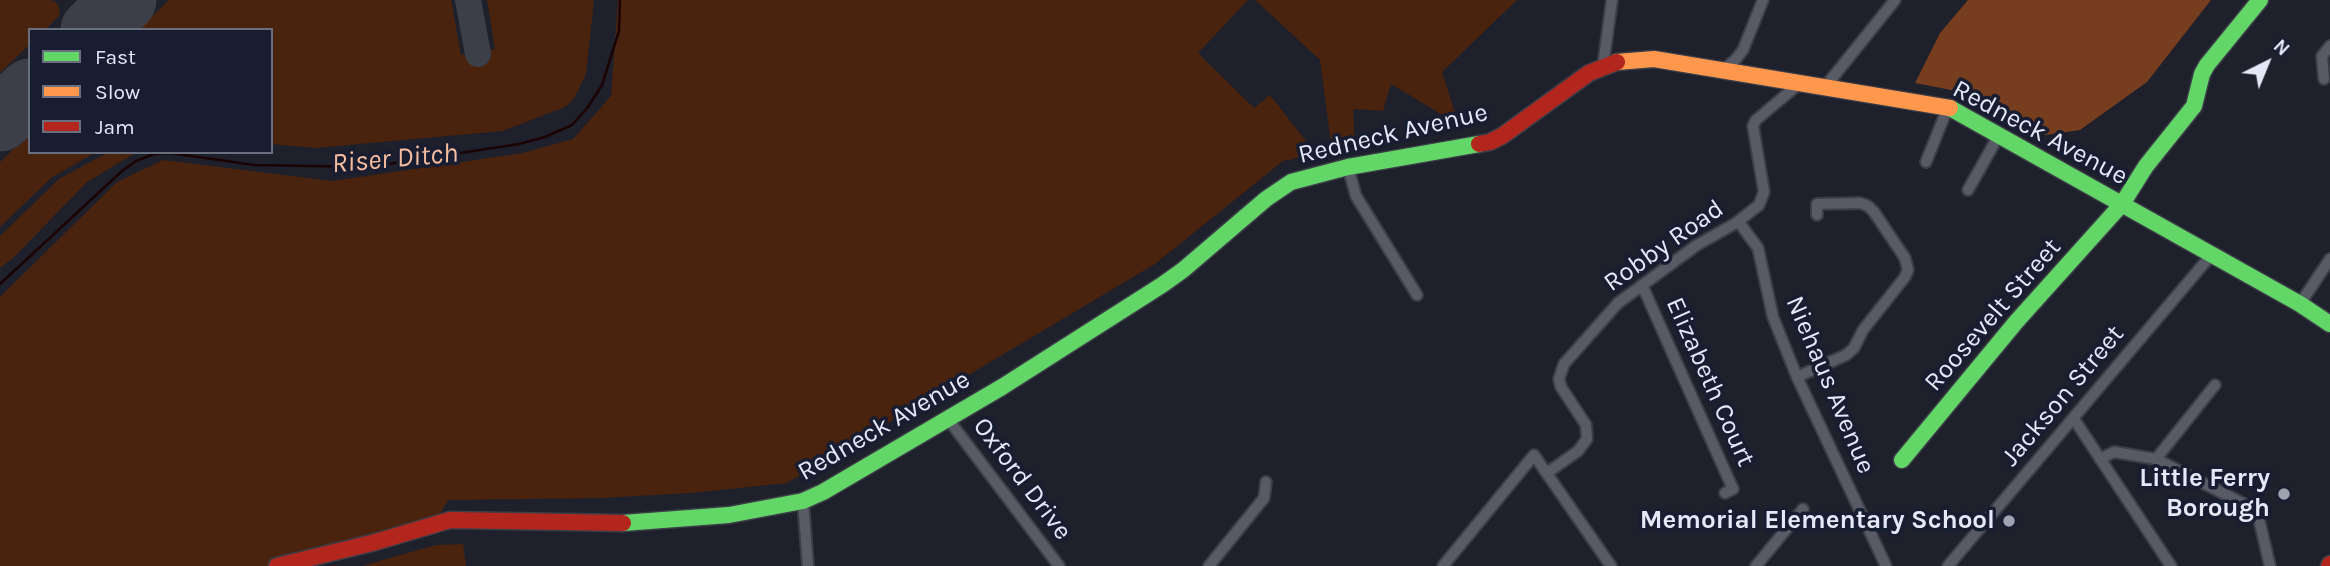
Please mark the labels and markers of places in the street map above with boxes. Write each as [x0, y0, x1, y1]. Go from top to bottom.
place label: Little Ferry Borough [2139, 463, 2270, 524]
marker: Little Ferry Borough [2276, 486, 2292, 502]
place label: Memorial Elementary School [1640, 505, 1995, 537]
marker: Memorial Elementary School [2001, 513, 2017, 529]

